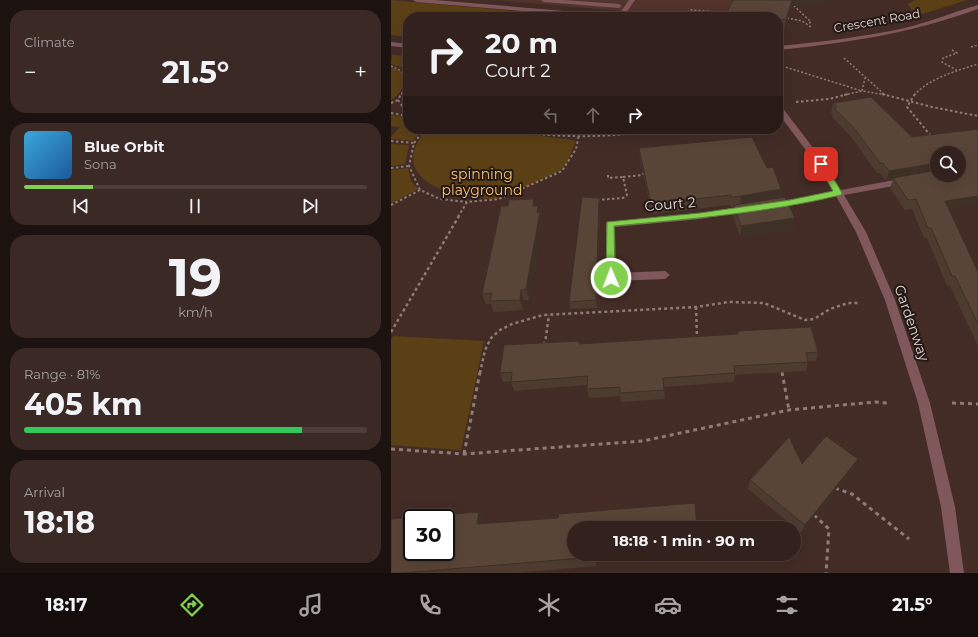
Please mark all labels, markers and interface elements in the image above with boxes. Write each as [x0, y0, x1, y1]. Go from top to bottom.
street label: Crescent Road [832, 6, 921, 36]
text: 20 m [485, 26, 558, 60]
icon: right [419, 28, 471, 80]
text: Climate [24, 34, 75, 50]
text: 21.5° [162, 54, 229, 91]
text: − [24, 59, 37, 86]
text: + [354, 59, 367, 86]
text: Court 2 [485, 60, 550, 82]
icon: left [540, 104, 562, 126]
icon: ahead [582, 104, 604, 126]
icon: right [624, 104, 646, 126]
text: Blue Orbit [84, 137, 164, 156]
map controls [930, 146, 966, 182]
button: search [930, 146, 966, 182]
pin [804, 147, 838, 181]
icon: arrive [810, 153, 832, 175]
text: Sona [84, 156, 117, 172]
park label: spinning playground [442, 165, 522, 199]
street label: Court 2 [644, 193, 696, 215]
icon: previous [70, 195, 92, 217]
icon: pause [184, 195, 206, 217]
icon: next [299, 195, 321, 217]
text: 19 [169, 246, 222, 309]
position arrow [590, 257, 632, 299]
street label: Gardenway [891, 283, 934, 364]
text: km/h [178, 304, 213, 320]
text: Range · 81% [24, 366, 100, 382]
text: 405 km [24, 386, 142, 423]
text: Arrival [24, 484, 65, 500]
text: 18:18 [24, 504, 95, 541]
speed limit sign: 30 [403, 509, 455, 561]
text: 18:18 · 1 min · 90 m [613, 531, 755, 550]
icon: directions [178, 591, 206, 619]
icon: music [297, 591, 325, 619]
icon: phone [416, 591, 444, 619]
icon: climate [535, 591, 563, 619]
icon: car [654, 591, 682, 619]
icon: filters [773, 591, 801, 619]
text: 18:17 [45, 594, 87, 616]
text: 21.5° [892, 594, 932, 616]

